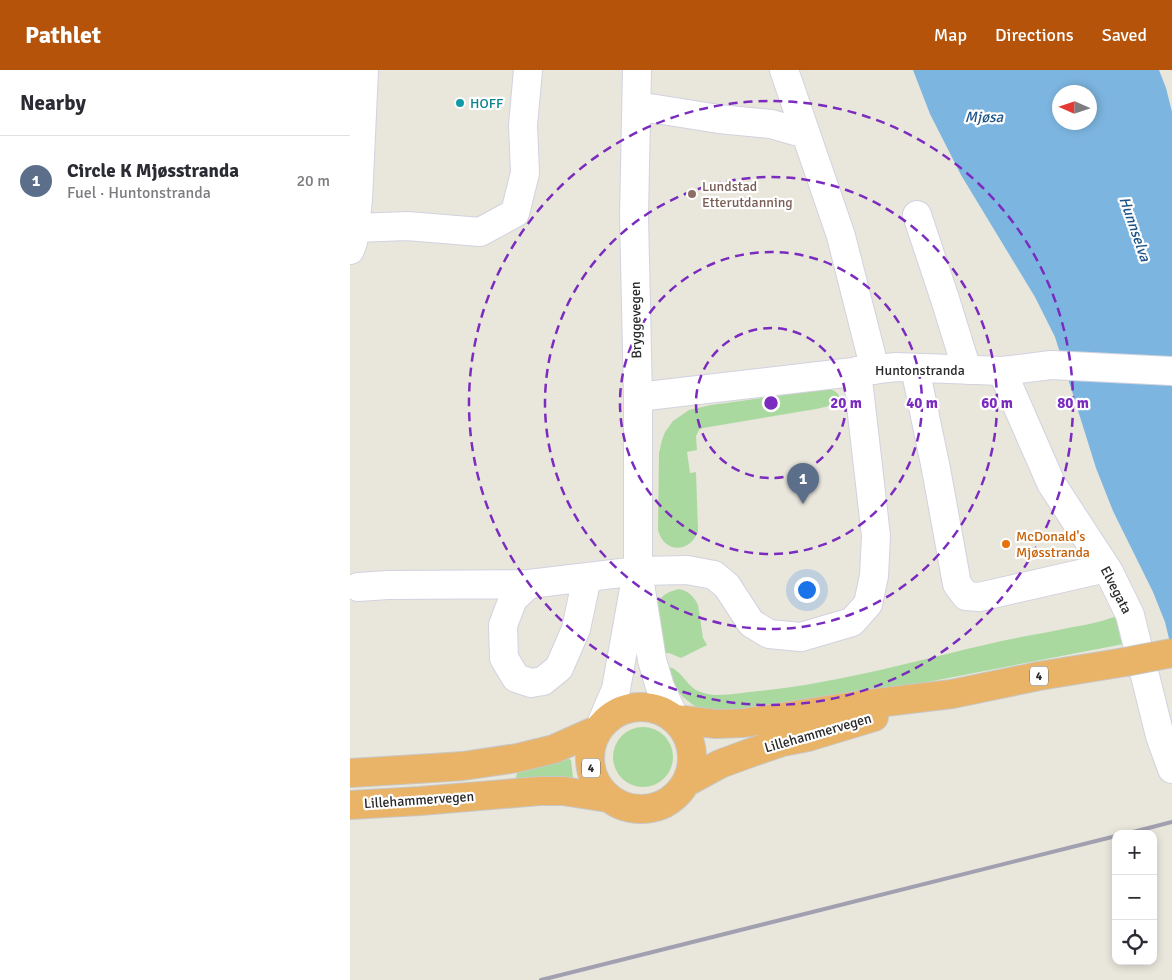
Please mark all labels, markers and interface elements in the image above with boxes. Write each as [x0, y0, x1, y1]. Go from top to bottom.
text: Pathlet [25, 20, 101, 50]
text: Map [934, 24, 967, 46]
text: Directions [995, 24, 1074, 46]
text: Saved [1102, 24, 1147, 46]
north arrow [1052, 85, 1097, 130]
text: Nearby [20, 90, 86, 116]
place label: HOFF [470, 95, 503, 112]
marker: HOFF [454, 97, 466, 109]
water label: Mjøsa [965, 108, 1004, 126]
text: Circle K Mjøsstranda [67, 159, 239, 183]
text: 1 [32, 171, 40, 191]
text: 20 m [296, 171, 330, 191]
place label: Lundstad Etterutdanning [702, 178, 793, 211]
text: Fuel · Huntonstranda [67, 183, 211, 203]
marker: Lundstad Etterutdanning [686, 188, 698, 200]
water label: Hunnselva [1116, 194, 1155, 264]
street label: Bryggevegen [627, 281, 645, 359]
street label: Huntonstranda [875, 362, 965, 379]
centre of rings [762, 394, 780, 412]
text: 20 m [830, 394, 862, 412]
text: 40 m [906, 394, 938, 412]
text: 60 m [981, 394, 1013, 412]
text: 80 m [1057, 394, 1089, 412]
pin: 1 [787, 463, 819, 504]
place label: McDonald's Mjøsstranda [1016, 528, 1090, 561]
marker: McDonald's Mjøsstranda [1000, 538, 1012, 550]
street label: Elvegata [1097, 563, 1135, 617]
your location [794, 577, 820, 603]
road number: 4 [1030, 666, 1048, 686]
street label: Lillehammervegen [762, 710, 874, 756]
road number: 4 [582, 758, 600, 778]
street label: Lillehammervegen [363, 788, 475, 812]
map controls [1112, 830, 1157, 965]
button: + [1112, 830, 1157, 875]
button: − [1112, 875, 1157, 920]
button: locate [1112, 920, 1157, 965]

